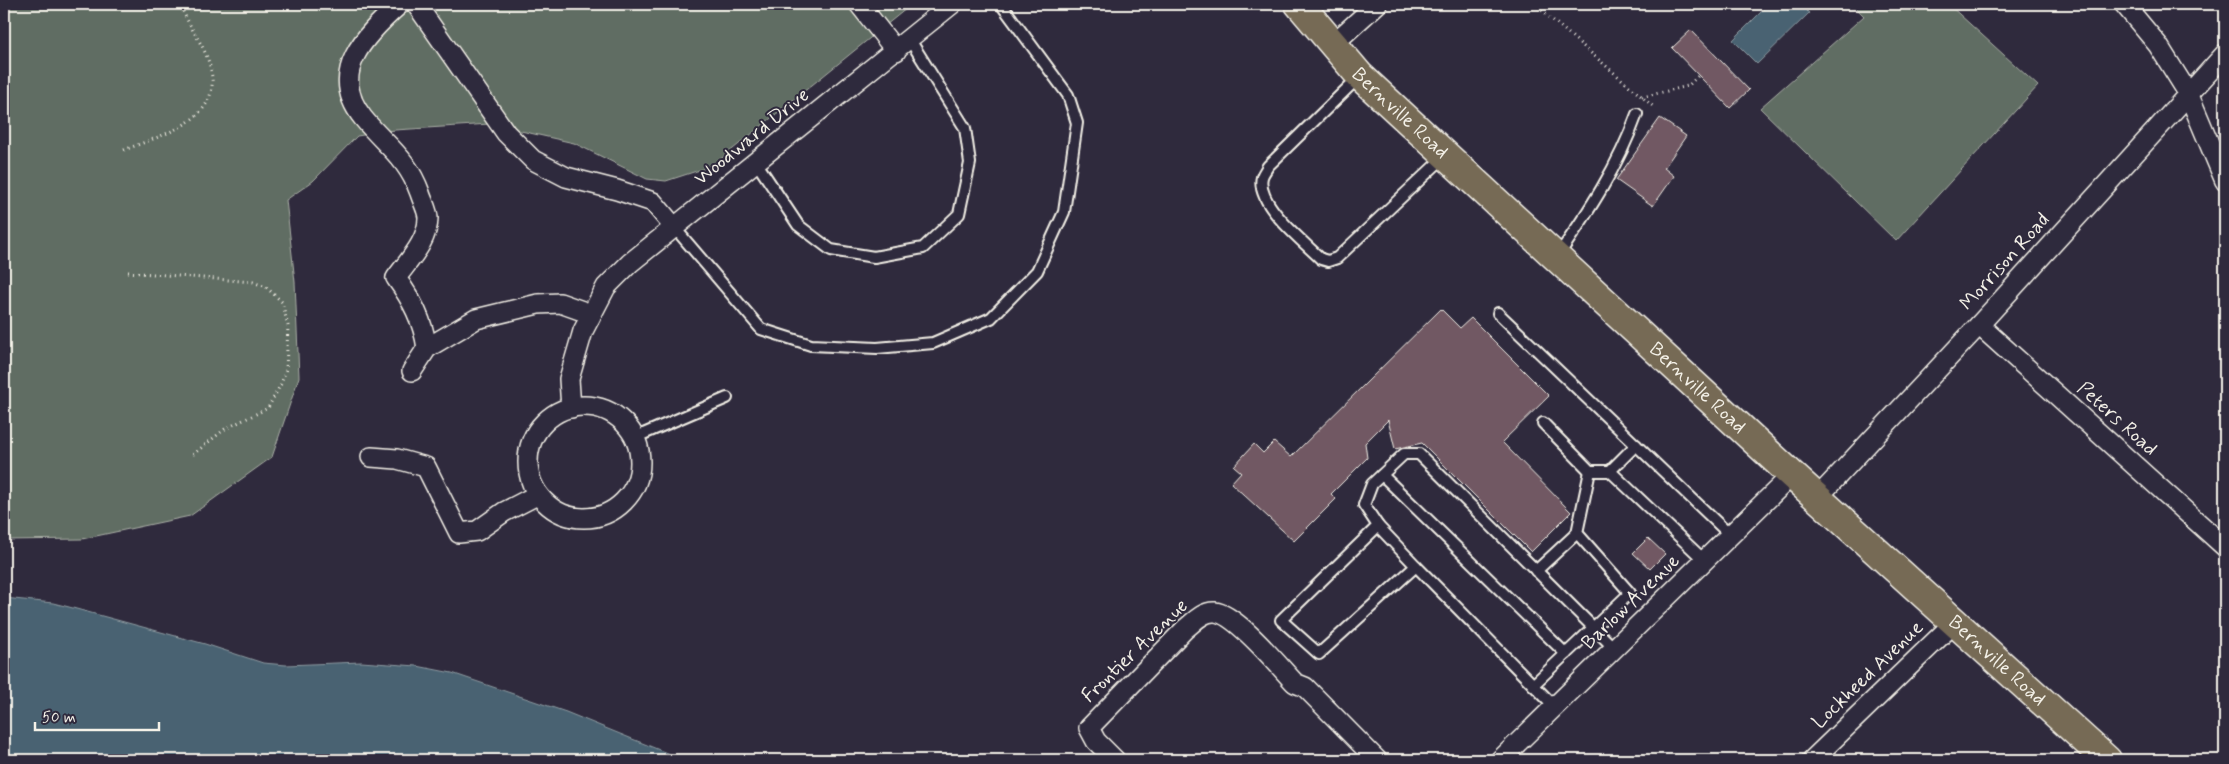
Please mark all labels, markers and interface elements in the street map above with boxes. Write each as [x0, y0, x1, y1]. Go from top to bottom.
street label: Bernville Road [1345, 62, 1455, 165]
street label: Woodward Drive [689, 82, 815, 192]
street label: Morrison Road [1954, 207, 2056, 317]
street label: Bernville Road [1643, 336, 1752, 440]
street label: Peters Road [2071, 376, 2163, 462]
street label: Barlow Avenue [1576, 548, 1686, 656]
street label: Frontier Avenue [1076, 593, 1194, 709]
street label: Bernville Road [1942, 609, 2052, 712]
street label: Lockheed Avenue [1806, 615, 1930, 735]
scale bar [35, 699, 159, 731]
text: 50 m [42, 708, 76, 728]

